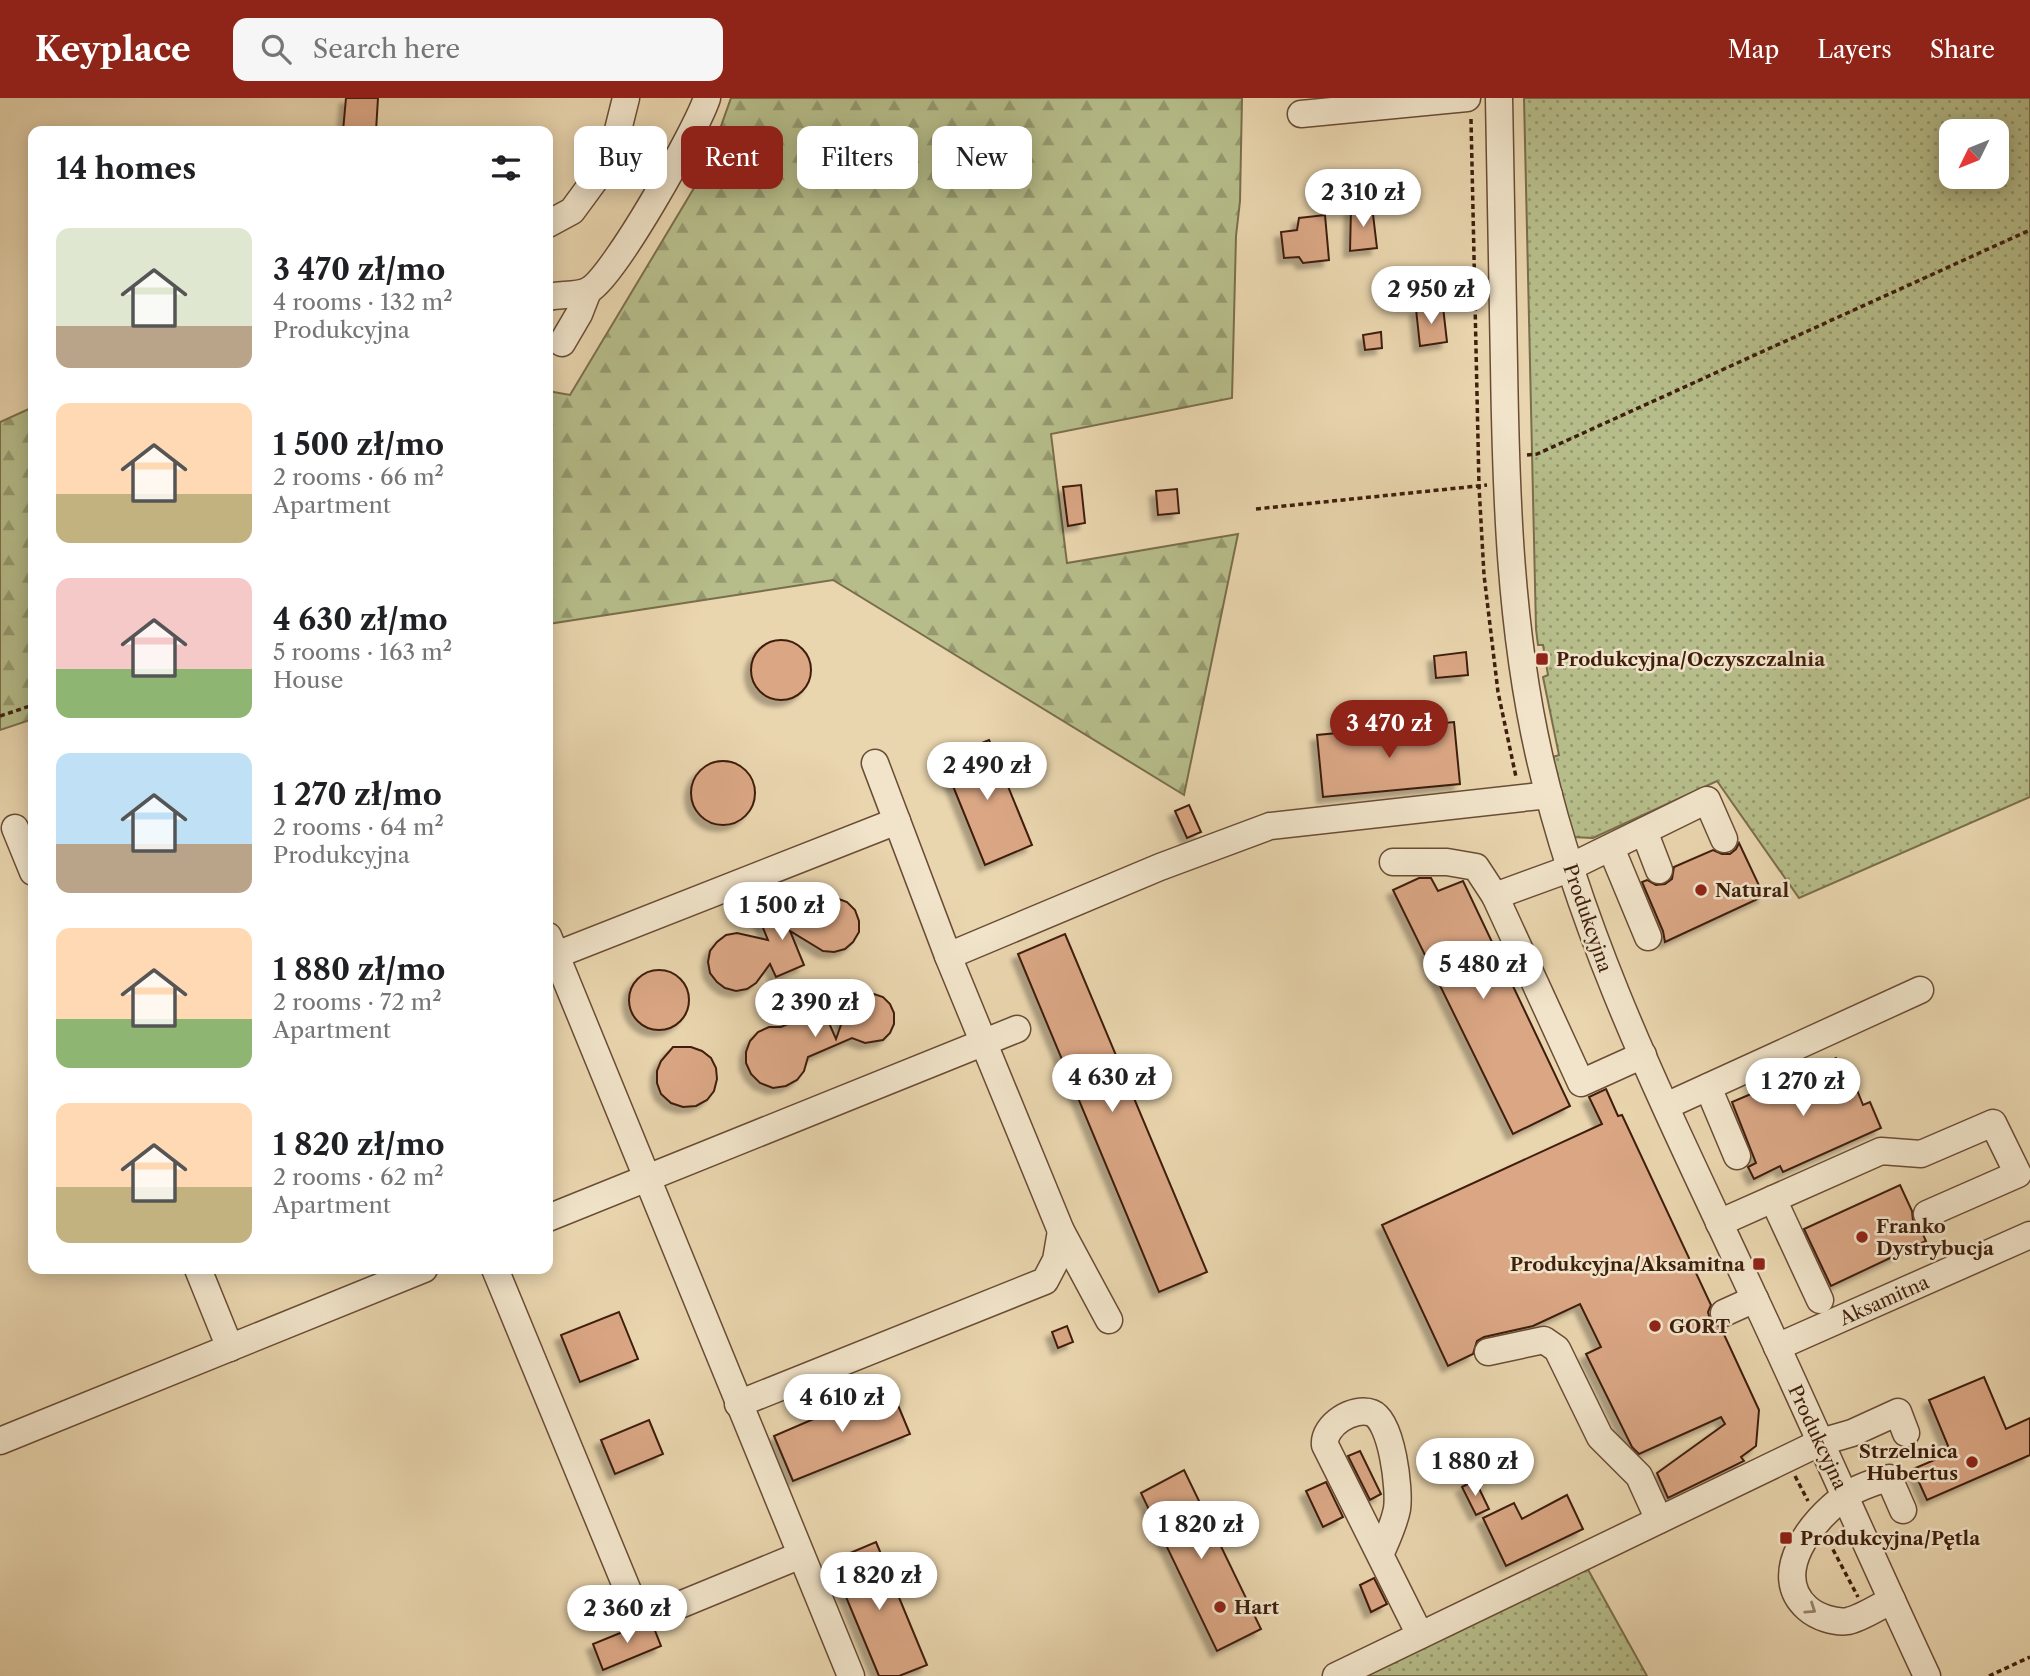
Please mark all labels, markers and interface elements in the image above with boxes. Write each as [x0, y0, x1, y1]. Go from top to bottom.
search box [233, 18, 723, 81]
text: Keyplace [35, 29, 191, 70]
icon: search [257, 30, 295, 68]
text: Search here [313, 33, 460, 65]
text: Map [1728, 35, 1779, 64]
text: Layers [1817, 35, 1892, 64]
text: Share [1930, 35, 1995, 64]
north arrow [1939, 119, 2009, 189]
map controls [1939, 119, 2009, 189]
chip: Buy [574, 126, 667, 189]
chip: Rent [681, 126, 783, 189]
chip: Filters [797, 126, 918, 189]
chip: New [932, 126, 1032, 189]
icon: filters [487, 149, 525, 187]
text: 14 homes [56, 150, 196, 187]
pin: 2 310 zł [1291, 170, 1435, 229]
text: 2 310 zł [1321, 178, 1405, 206]
text: 3 470 zł/mo [273, 251, 445, 288]
icon: home [112, 256, 196, 340]
pin: 2 950 zł [1359, 266, 1503, 326]
text: 2 950 zł [1387, 275, 1475, 303]
text: 4 rooms · 132 m² [273, 288, 453, 316]
text: Produkcyjna [273, 316, 410, 344]
text: 1 500 zł/mo [273, 426, 444, 463]
icon: home [112, 431, 196, 515]
text: 2 rooms · 66 m² [273, 463, 444, 491]
text: Apartment [273, 491, 391, 519]
text: 4 630 zł/mo [273, 601, 448, 638]
icon: home [112, 606, 196, 690]
text: 5 rooms · 163 m² [273, 638, 452, 666]
place label: Produkcyjna/Oczyszczalnia [1556, 648, 1826, 671]
marker: Produkcyjna/Oczyszczalnia [1534, 651, 1550, 667]
text: House [273, 666, 343, 694]
pin: 3 470 zł [1317, 700, 1461, 760]
text: 3 470 zł [1346, 709, 1432, 737]
pin: 2 490 zł [915, 742, 1059, 802]
text: 2 490 zł [943, 751, 1031, 779]
text: 1 270 zł/mo [273, 776, 442, 813]
icon: home [112, 781, 196, 865]
text: 2 rooms · 64 m² [273, 813, 444, 841]
text: Produkcyjna [273, 841, 410, 869]
street label: Produkcyjna [1558, 861, 1617, 975]
place label: Natural [1715, 879, 1789, 902]
pin: 1 500 zł [710, 882, 854, 942]
marker: Natural [1693, 882, 1709, 898]
text: 1 500 zł [739, 891, 825, 919]
pin: 5 480 zł [1411, 942, 1555, 1001]
text: 5 480 zł [1439, 950, 1527, 978]
text: 1 880 zł/mo [273, 951, 445, 988]
icon: home [112, 956, 196, 1040]
pin: 2 390 zł [743, 979, 887, 1039]
text: 2 rooms · 72 m² [273, 988, 442, 1016]
text: 2 390 zł [771, 988, 859, 1016]
text: Apartment [273, 1016, 391, 1044]
pin: 4 630 zł [1040, 1054, 1184, 1114]
pin: 1 270 zł [1731, 1058, 1875, 1118]
text: 4 630 zł [1068, 1063, 1156, 1091]
text: 1 270 zł [1761, 1067, 1845, 1095]
text: 1 820 zł/mo [273, 1126, 445, 1163]
icon: home [112, 1131, 196, 1215]
text: 2 rooms · 62 m² [273, 1163, 444, 1191]
text: Apartment [273, 1191, 391, 1219]
place label: Franko Dystrybucja [1876, 1215, 1995, 1260]
marker: Franko Dystrybucja [1854, 1229, 1870, 1245]
place label: Produkcyjna/Aksamitna [1510, 1253, 1746, 1276]
marker: Produkcyjna/Aksamitna [1751, 1256, 1767, 1272]
street label: Aksamitna [1835, 1271, 1932, 1331]
place label: GORT [1669, 1315, 1731, 1338]
marker: GORT [1647, 1318, 1663, 1334]
pin: 4 610 zł [770, 1374, 914, 1434]
street label: Produkcyjna [1783, 1381, 1852, 1493]
text: 4 610 zł [800, 1383, 884, 1411]
pin: 1 880 zł [1403, 1438, 1547, 1498]
place label: Strzelnica Hubertus [1859, 1440, 1959, 1485]
text: 1 880 zł [1432, 1447, 1518, 1475]
marker: Strzelnica Hubertus [1964, 1454, 1980, 1470]
pin: 1 820 zł [1129, 1502, 1273, 1561]
text: 1 820 zł [1158, 1510, 1244, 1538]
place label: Produkcyjna/Pętla [1800, 1527, 1981, 1550]
marker: Produkcyjna/Pętla [1778, 1530, 1794, 1546]
pin: 1 820 zł [807, 1552, 951, 1612]
text: 1 820 zł [836, 1561, 922, 1589]
pin: 2 360 zł [555, 1586, 699, 1645]
text: 2 360 zł [583, 1594, 671, 1622]
place label: Hart [1234, 1596, 1279, 1619]
marker: Hart [1212, 1599, 1228, 1615]
one-way arrow [1803, 1601, 1816, 1613]

